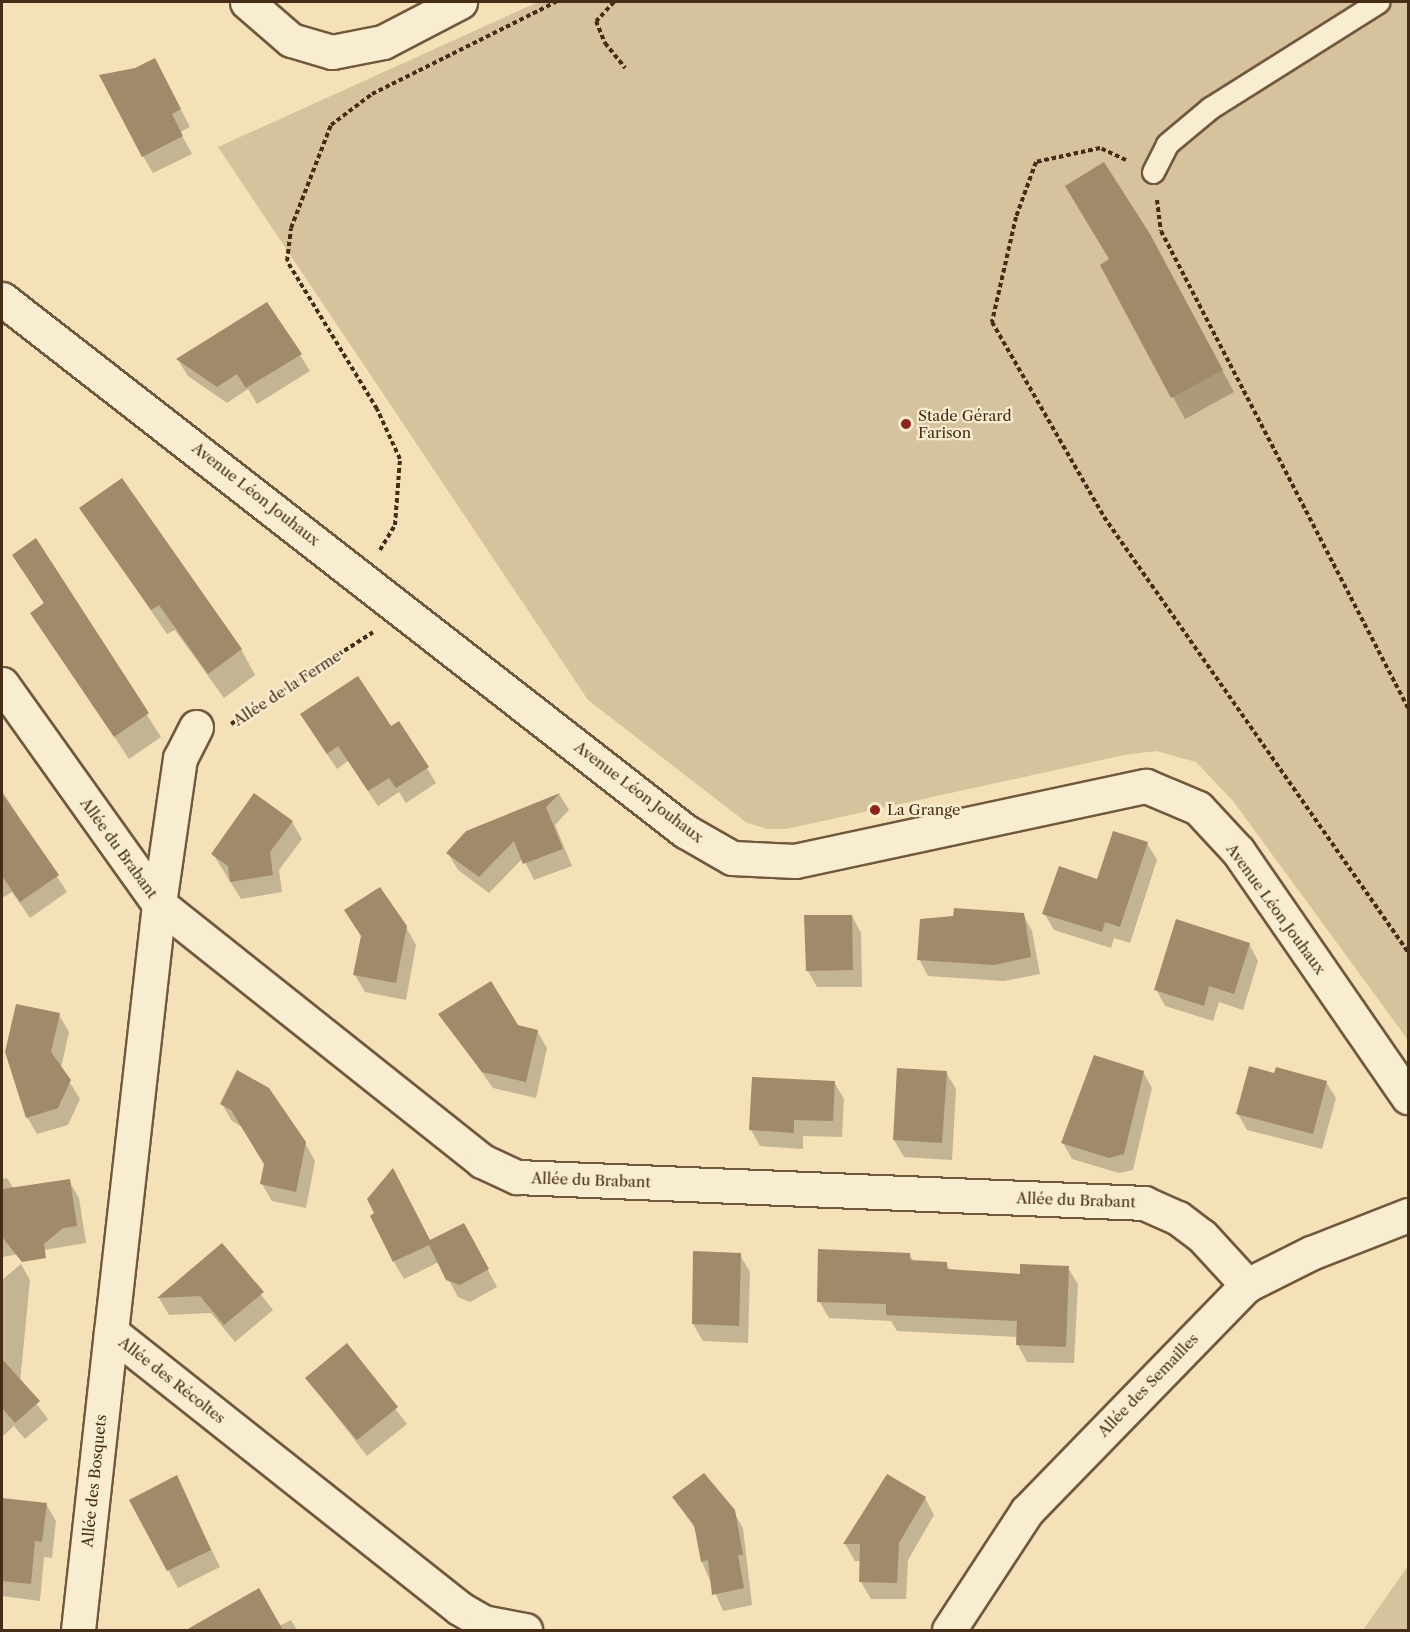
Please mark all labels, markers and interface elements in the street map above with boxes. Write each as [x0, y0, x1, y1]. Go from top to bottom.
place label: Stade Gérard Farison [918, 406, 1012, 441]
marker: Stade Gérard Farison [899, 417, 913, 431]
street label: Avenue Léon Jouhaux [189, 439, 323, 549]
street label: Allée de la Ferme [230, 646, 344, 730]
street label: Avenue Léon Jouhaux [571, 738, 707, 846]
street label: Allée du Brabant [77, 794, 161, 902]
place label: La Grange [887, 801, 961, 819]
marker: La Grange [868, 803, 882, 817]
street label: Avenue Léon Jouhaux [1223, 840, 1329, 978]
street label: Allée du Brabant [531, 1169, 651, 1191]
street label: Allée du Brabant [1016, 1189, 1136, 1211]
street label: Allée des Semailles [1094, 1330, 1202, 1440]
street label: Allée des Récoltes [115, 1333, 229, 1427]
street label: Allée des Bosquets [78, 1414, 110, 1548]

